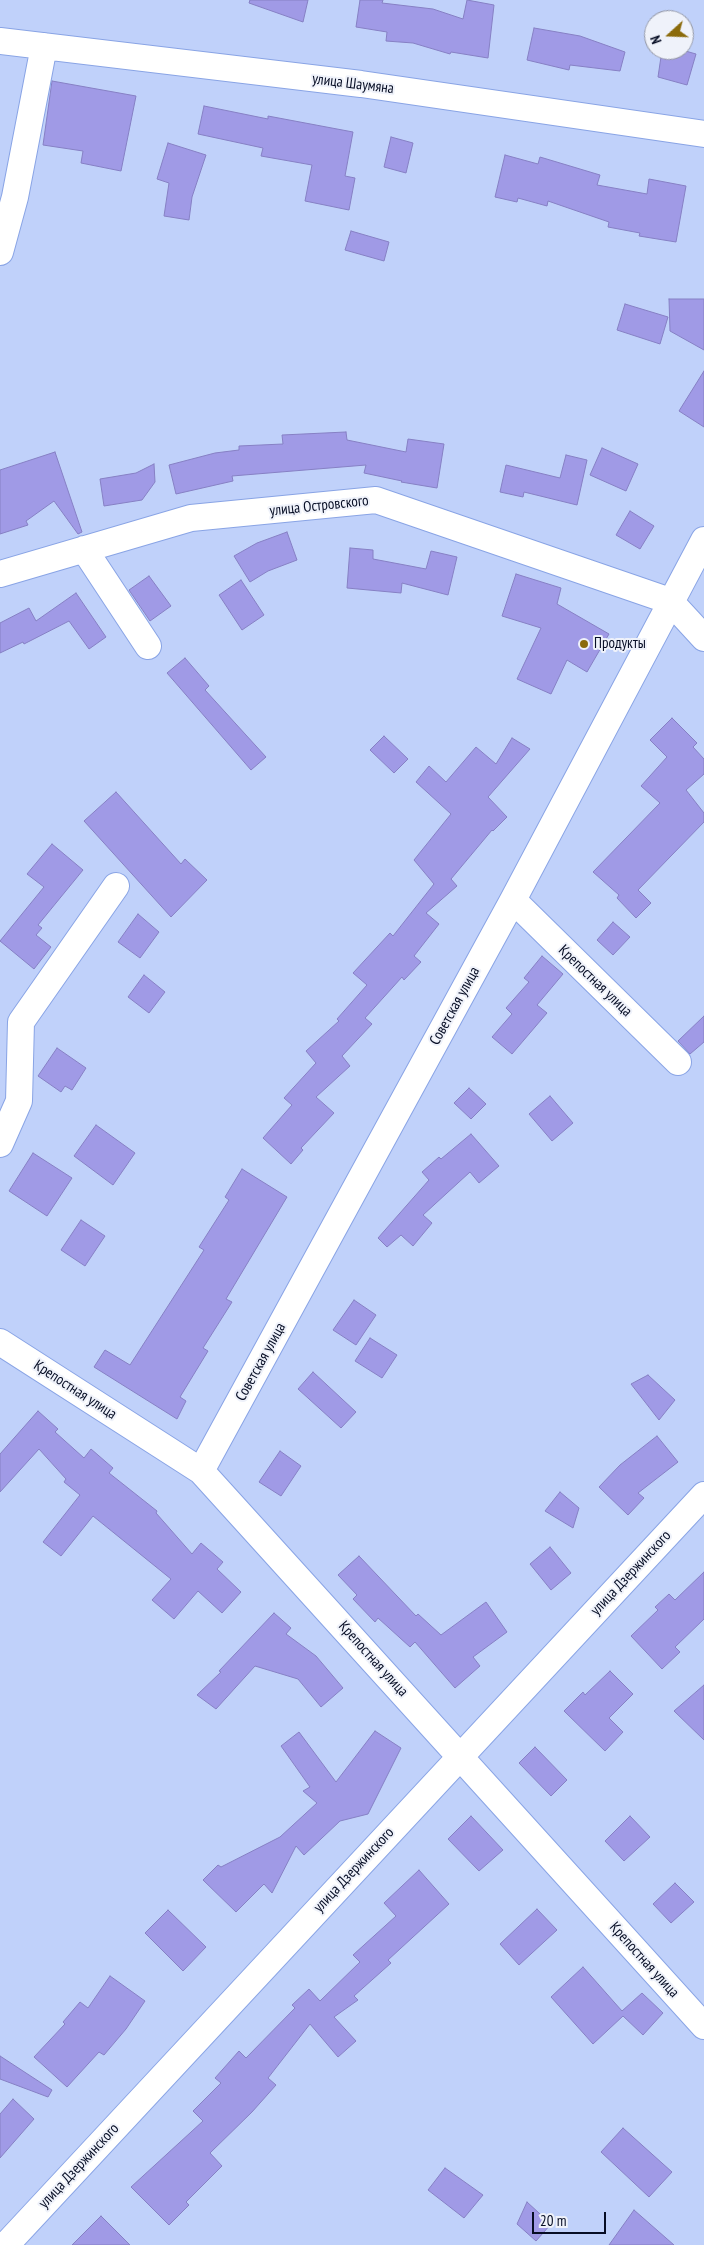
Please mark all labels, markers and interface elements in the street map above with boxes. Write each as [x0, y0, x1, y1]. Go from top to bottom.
north arrow [644, 10, 694, 60]
text: N [646, 33, 666, 46]
street label: улица Шаумяна [311, 70, 395, 98]
street label: улица Островского [269, 492, 369, 520]
place label: Продукты [594, 635, 646, 653]
marker: Продукты [578, 638, 590, 650]
street label: Крепостная улица [554, 941, 636, 1021]
street label: Советская улица [426, 964, 484, 1048]
street label: Советская улица [232, 1320, 290, 1404]
street label: Крепостная улица [30, 1357, 120, 1423]
street label: улица Дзержинского [587, 1527, 675, 1619]
street label: Крепостная улица [334, 1618, 412, 1700]
street label: улица Дзержинского [310, 1824, 398, 1916]
street label: Крепостная улица [605, 1919, 683, 2001]
street label: улица Дзержинского [35, 2120, 123, 2212]
scale bar [534, 2202, 608, 2234]
text: 20 m [540, 2211, 566, 2230]

